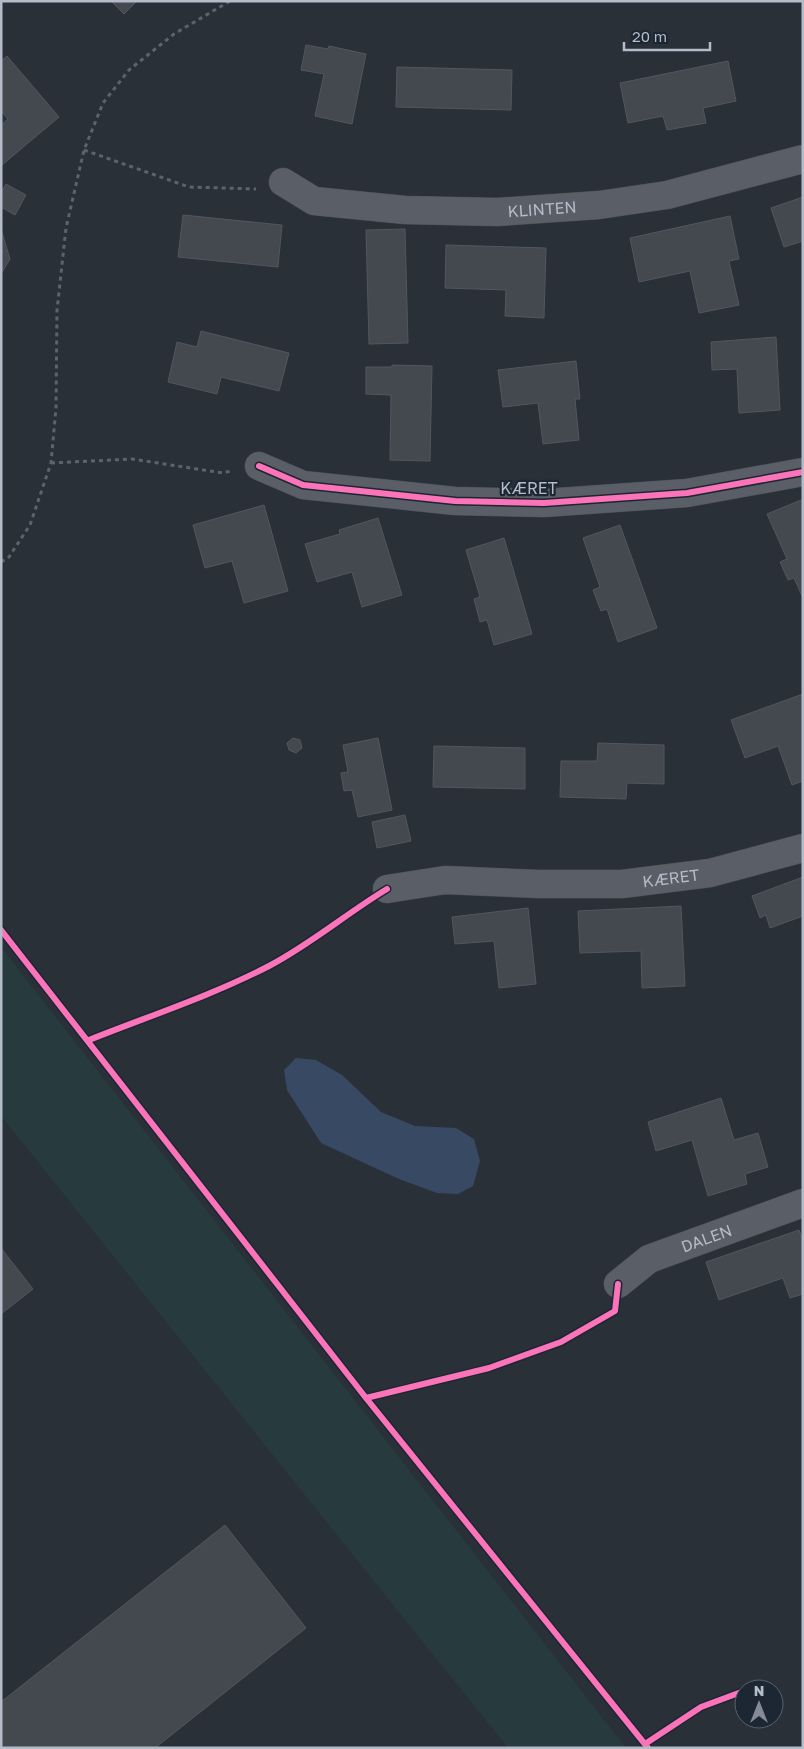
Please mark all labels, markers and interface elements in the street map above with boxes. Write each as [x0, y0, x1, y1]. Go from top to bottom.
scale bar [624, 20, 710, 52]
text: 20 m [632, 27, 667, 45]
street label: KLINTEN [507, 197, 577, 221]
street label: KÆRET [500, 478, 558, 498]
street label: KÆRET [641, 864, 701, 891]
street label: DALEN [678, 1220, 735, 1256]
north arrow [734, 1679, 784, 1729]
text: N [754, 1682, 764, 1699]

